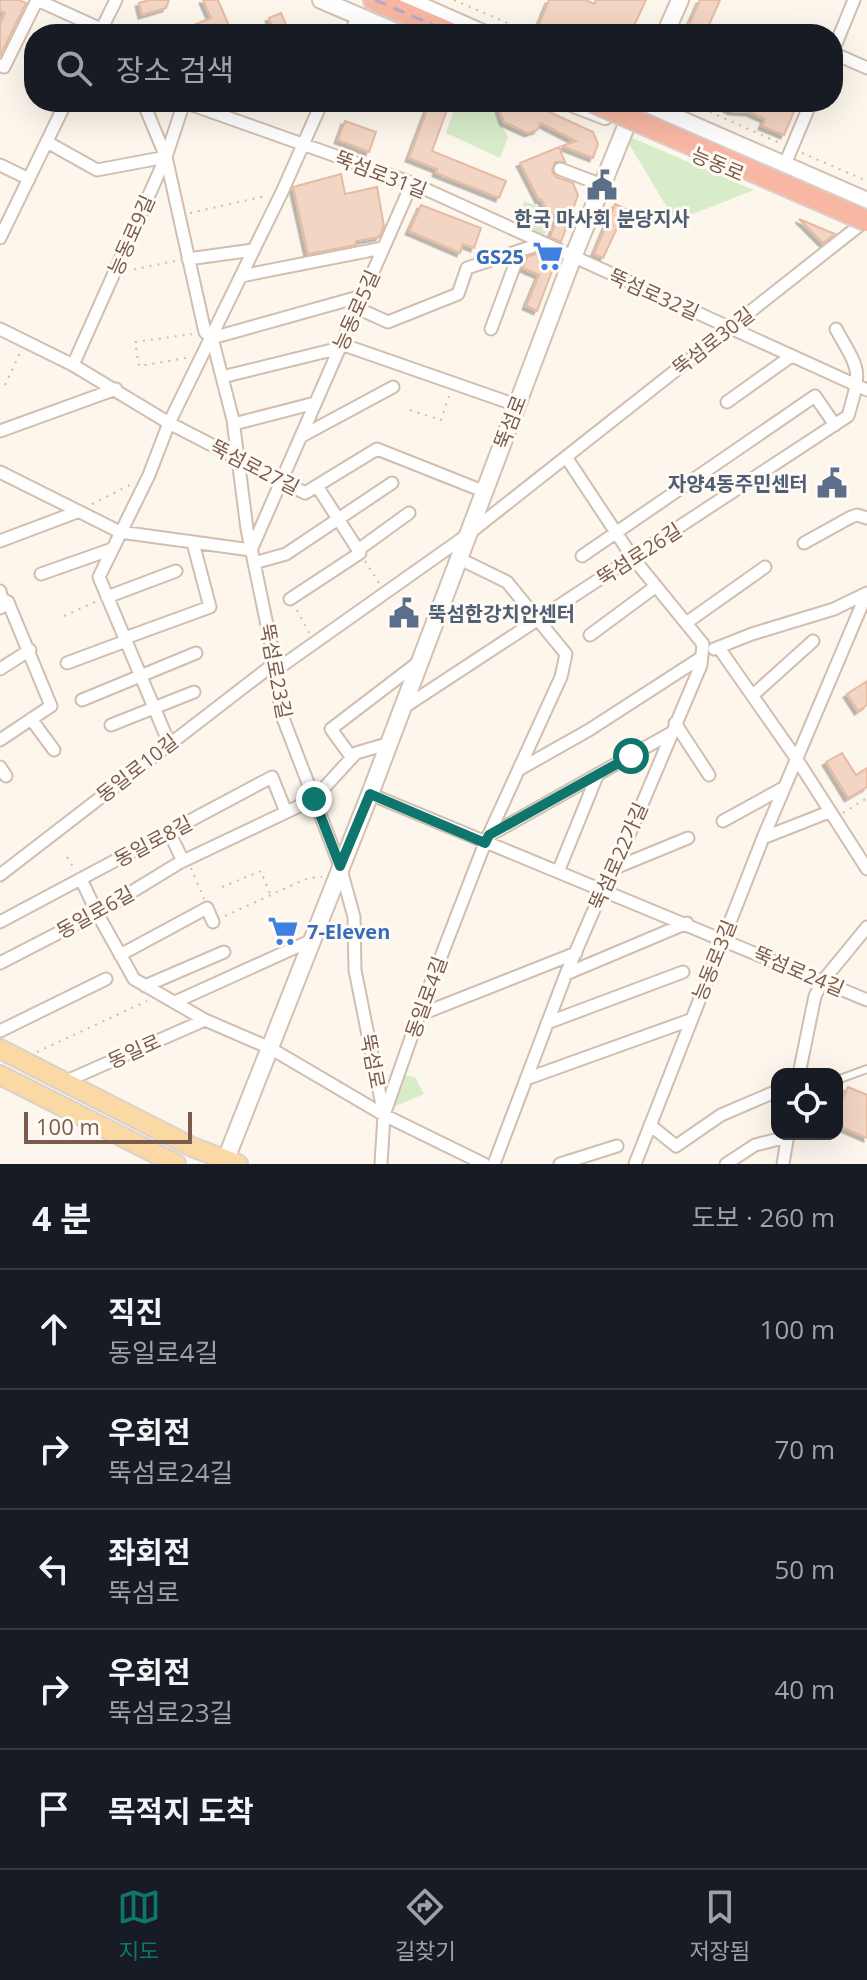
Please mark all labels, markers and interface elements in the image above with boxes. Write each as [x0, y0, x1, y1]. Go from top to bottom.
search box [24, 24, 843, 112]
icon: search [52, 46, 96, 90]
text: 장소 검색 [116, 49, 234, 90]
street label: 능동로 [687, 141, 749, 187]
street label: 뚝섬로31길 [331, 144, 431, 204]
public building icon: 한국 마사회 분당지사 [585, 168, 619, 202]
street label: 능동로9길 [101, 191, 161, 279]
place label: 한국 마사회 분당지사 [514, 205, 690, 232]
supermarket icon: GS25 [531, 239, 565, 273]
place label: GS25 [476, 243, 524, 270]
street label: 뚝섬로32길 [604, 262, 704, 326]
street label: 능동로5길 [326, 266, 386, 354]
street label: 뚝섬로30길 [667, 301, 759, 381]
street label: 뚝섬로 [488, 391, 532, 453]
street label: 뚝섬로27길 [206, 433, 304, 501]
public building icon: 자양4동주민센터 [815, 466, 849, 500]
place label: 자양4동주민센터 [668, 470, 808, 497]
street label: 뚝섬로26길 [591, 516, 687, 592]
public building icon: 뚝섬한강치안센터 [387, 596, 421, 630]
place label: 뚝섬한강치안센터 [428, 600, 575, 627]
street label: 뚝섬로23길 [254, 621, 298, 721]
street label: 동일로10길 [91, 728, 183, 808]
route start [613, 738, 649, 774]
route end [296, 781, 332, 817]
street label: 뚝섬로22가길 [582, 798, 654, 914]
street label: 동일로8길 [109, 809, 197, 873]
street label: 동일로6길 [51, 880, 139, 944]
supermarket icon: 7-Eleven [266, 914, 300, 948]
street label: 능동로3길 [686, 916, 742, 1004]
place label: 7-Eleven [307, 918, 390, 945]
street label: 뚝섬로24길 [749, 940, 849, 1002]
street label: 동일로4길 [399, 952, 453, 1042]
street label: 동일로 [103, 1027, 165, 1075]
street label: 뚝섬로 [354, 1031, 392, 1091]
map controls [771, 1068, 843, 1140]
button: locate [771, 1068, 843, 1140]
scale bar [24, 1108, 192, 1144]
text: 100 m [36, 1111, 100, 1141]
text: 4 분 [32, 1195, 92, 1241]
text: 도보 · 260 m [691, 1199, 835, 1235]
text: 직진 [108, 1291, 163, 1332]
icon: ahead [32, 1307, 76, 1351]
text: 100 m [760, 1311, 835, 1347]
text: 동일로4길 [108, 1334, 219, 1370]
text: 우회전 [108, 1411, 191, 1452]
icon: right [32, 1427, 76, 1471]
text: 70 m [774, 1431, 835, 1467]
text: 뚝섬로24길 [108, 1454, 233, 1490]
text: 좌회전 [108, 1531, 191, 1572]
icon: left [32, 1547, 76, 1591]
text: 50 m [774, 1551, 835, 1587]
text: 뚝섬로 [108, 1574, 180, 1610]
text: 우회전 [108, 1651, 191, 1692]
icon: right [32, 1667, 76, 1711]
text: 40 m [774, 1671, 835, 1707]
text: 뚝섬로23길 [108, 1694, 233, 1730]
icon: arrive [32, 1787, 76, 1831]
text: 목적지 도착 [108, 1790, 254, 1831]
tab: 지도 [117, 1885, 161, 1965]
tab: 길찾기 [395, 1885, 456, 1965]
tab: 저장됨 [689, 1885, 750, 1965]

